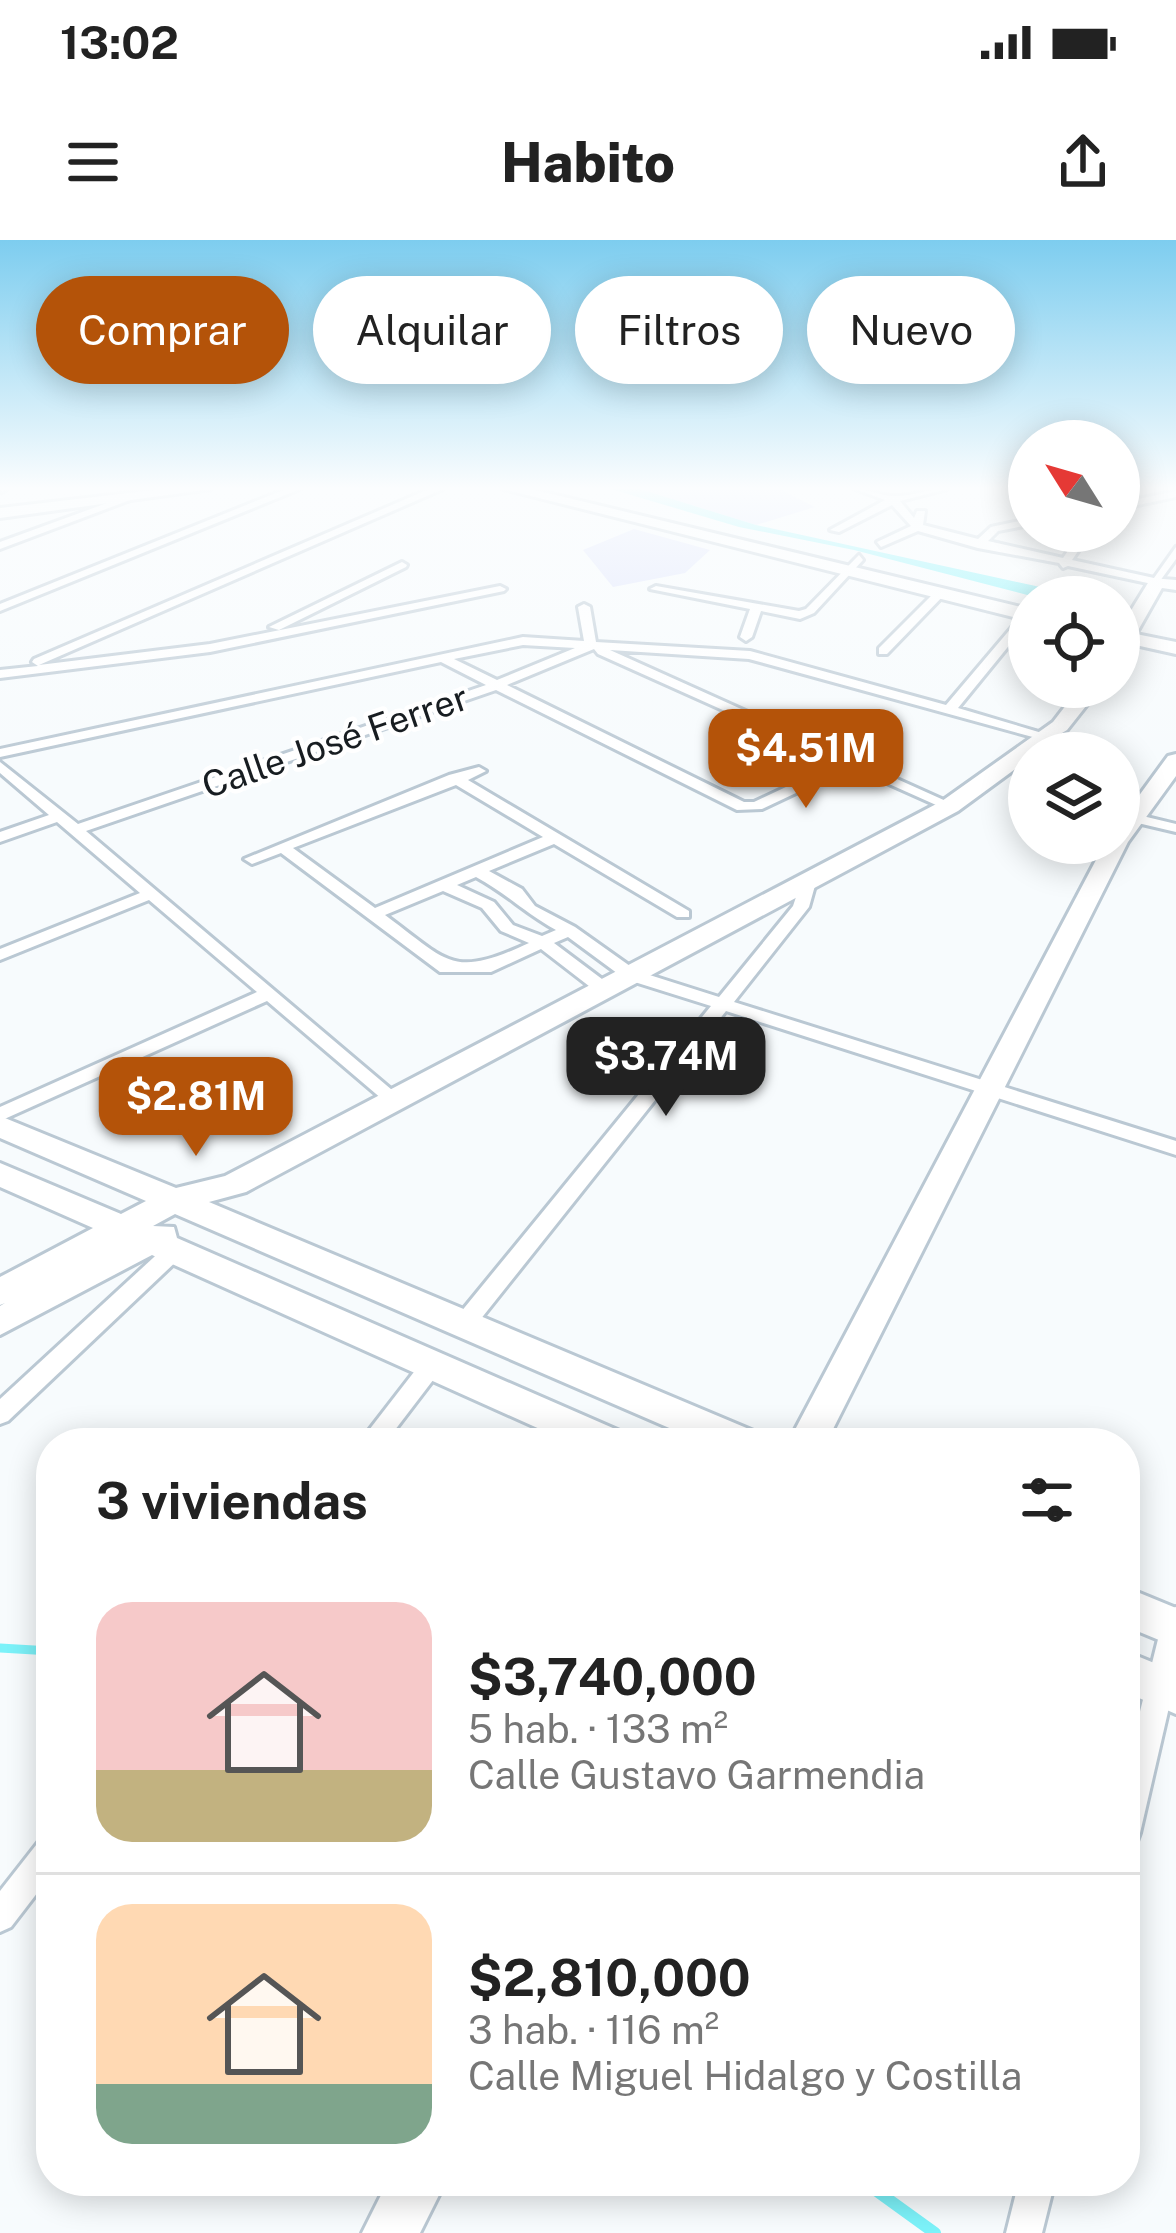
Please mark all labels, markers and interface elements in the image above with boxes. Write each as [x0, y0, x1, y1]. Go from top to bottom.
text: 13:02 [60, 16, 179, 69]
icon: menu [60, 129, 126, 195]
icon: share [1050, 129, 1116, 195]
text: Habito [501, 131, 675, 194]
chip: Comprar [36, 276, 289, 384]
chip: Alquilar [313, 276, 551, 384]
chip: Filtros [575, 276, 783, 384]
chip: Nuevo [807, 276, 1015, 384]
north arrow [1008, 420, 1140, 552]
map controls [1008, 420, 1140, 864]
button: locate [1008, 576, 1140, 708]
street label: Calle José Ferrer [196, 676, 474, 806]
pin: $4.51M [708, 709, 904, 811]
text: $4.51M [735, 725, 877, 771]
button: layers [1008, 732, 1140, 864]
pin: $3.74M [568, 1017, 764, 1119]
text: $3.74M [593, 1033, 739, 1079]
pin: $2.81M [98, 1057, 294, 1159]
text: $2.81M [126, 1073, 266, 1119]
icon: filters [1014, 1467, 1080, 1533]
text: 3 viviendas [96, 1471, 368, 1530]
text: $3,740,000 [468, 1647, 757, 1706]
icon: home [192, 1650, 336, 1794]
text: 5 hab. · 133 m² [468, 1706, 728, 1752]
text: Calle Gustavo Garmendia [468, 1752, 925, 1798]
text: $2,810,000 [468, 1948, 751, 2007]
icon: home [192, 1952, 336, 2096]
text: 3 hab. · 116 m² [468, 2007, 719, 2053]
text: Calle Miguel Hidalgo y Costilla [468, 2053, 1022, 2099]

